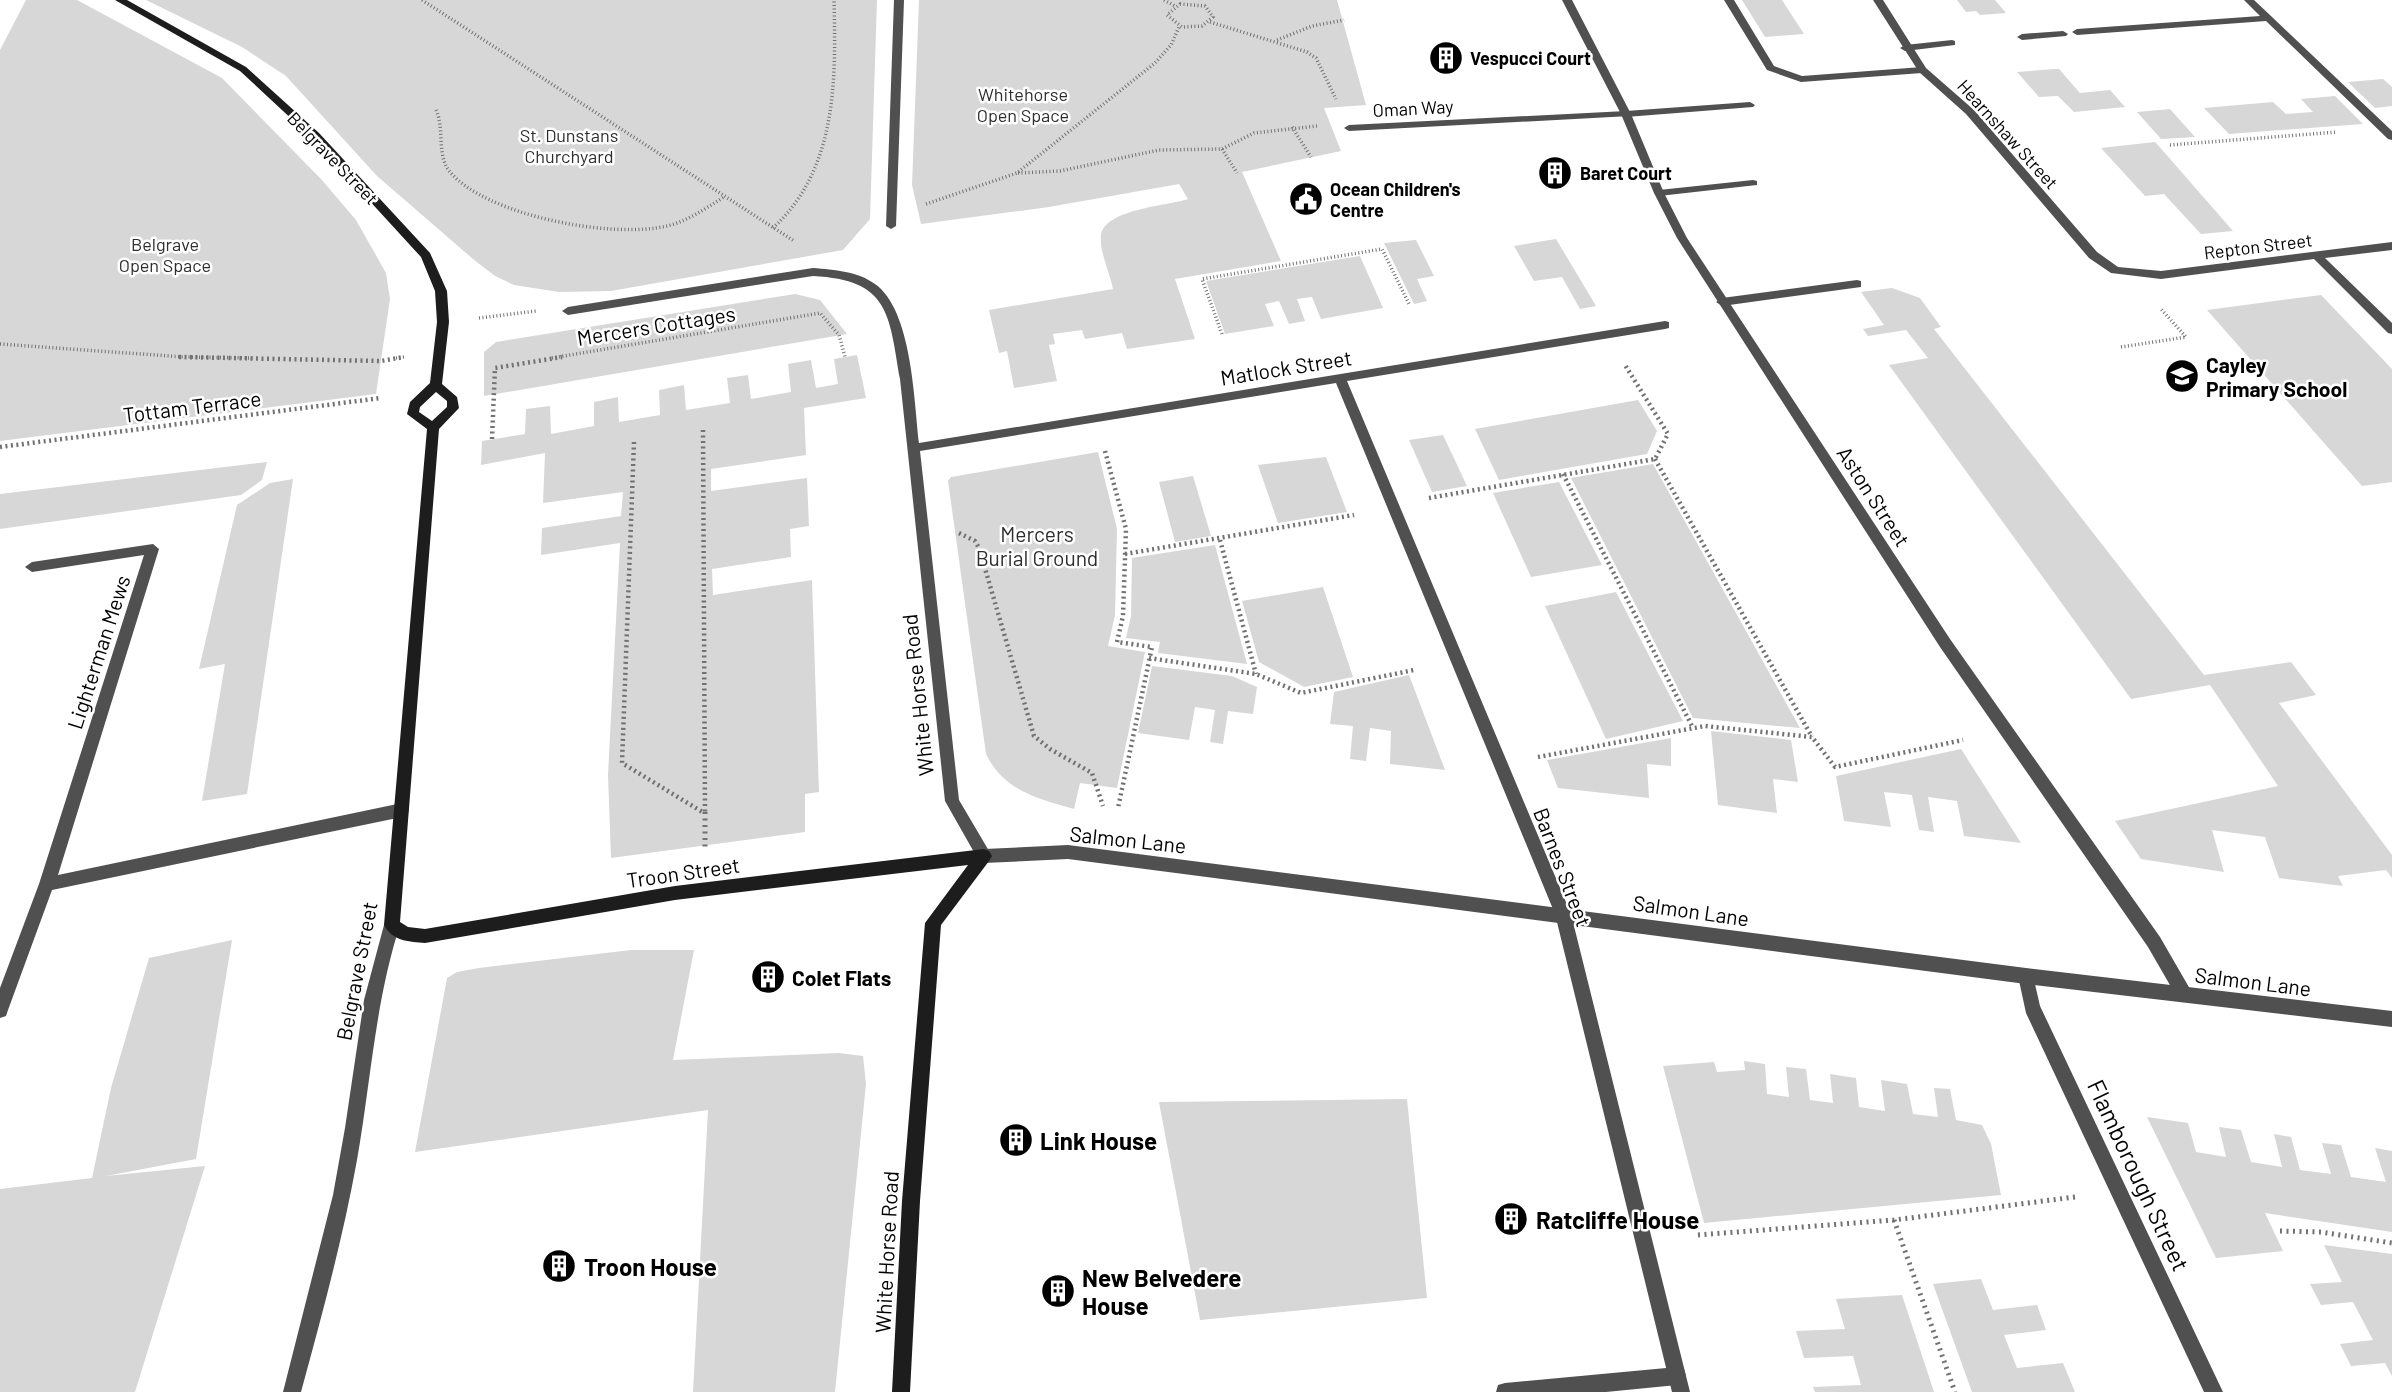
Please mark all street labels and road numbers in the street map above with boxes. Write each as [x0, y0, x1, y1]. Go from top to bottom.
street label: Hearnshaw Street [1953, 75, 2063, 193]
street label: Oman Way [1372, 95, 1454, 121]
street label: Belgrave Street [283, 107, 383, 209]
street label: Repton Street [2203, 228, 2313, 264]
street label: Mercers Cottages [575, 300, 737, 350]
street label: Matlock Street [1219, 344, 1353, 390]
street label: Tottam Terrace [121, 385, 263, 427]
street label: Aston Street [1832, 441, 1916, 551]
street label: Lighterman Mews [61, 572, 135, 732]
street label: White Horse Road [896, 613, 938, 777]
street label: Barnes Street [1529, 804, 1597, 930]
street label: Salmon Lane [1069, 820, 1187, 858]
street label: Troon Street [625, 852, 741, 892]
street label: Salmon Lane [1631, 889, 1751, 931]
street label: Belgrave Street [330, 899, 382, 1043]
street label: Salmon Lane [2193, 961, 2313, 1001]
street label: Flamborough Street [2082, 1075, 2196, 1275]
street label: White Horse Road [869, 1170, 903, 1334]

